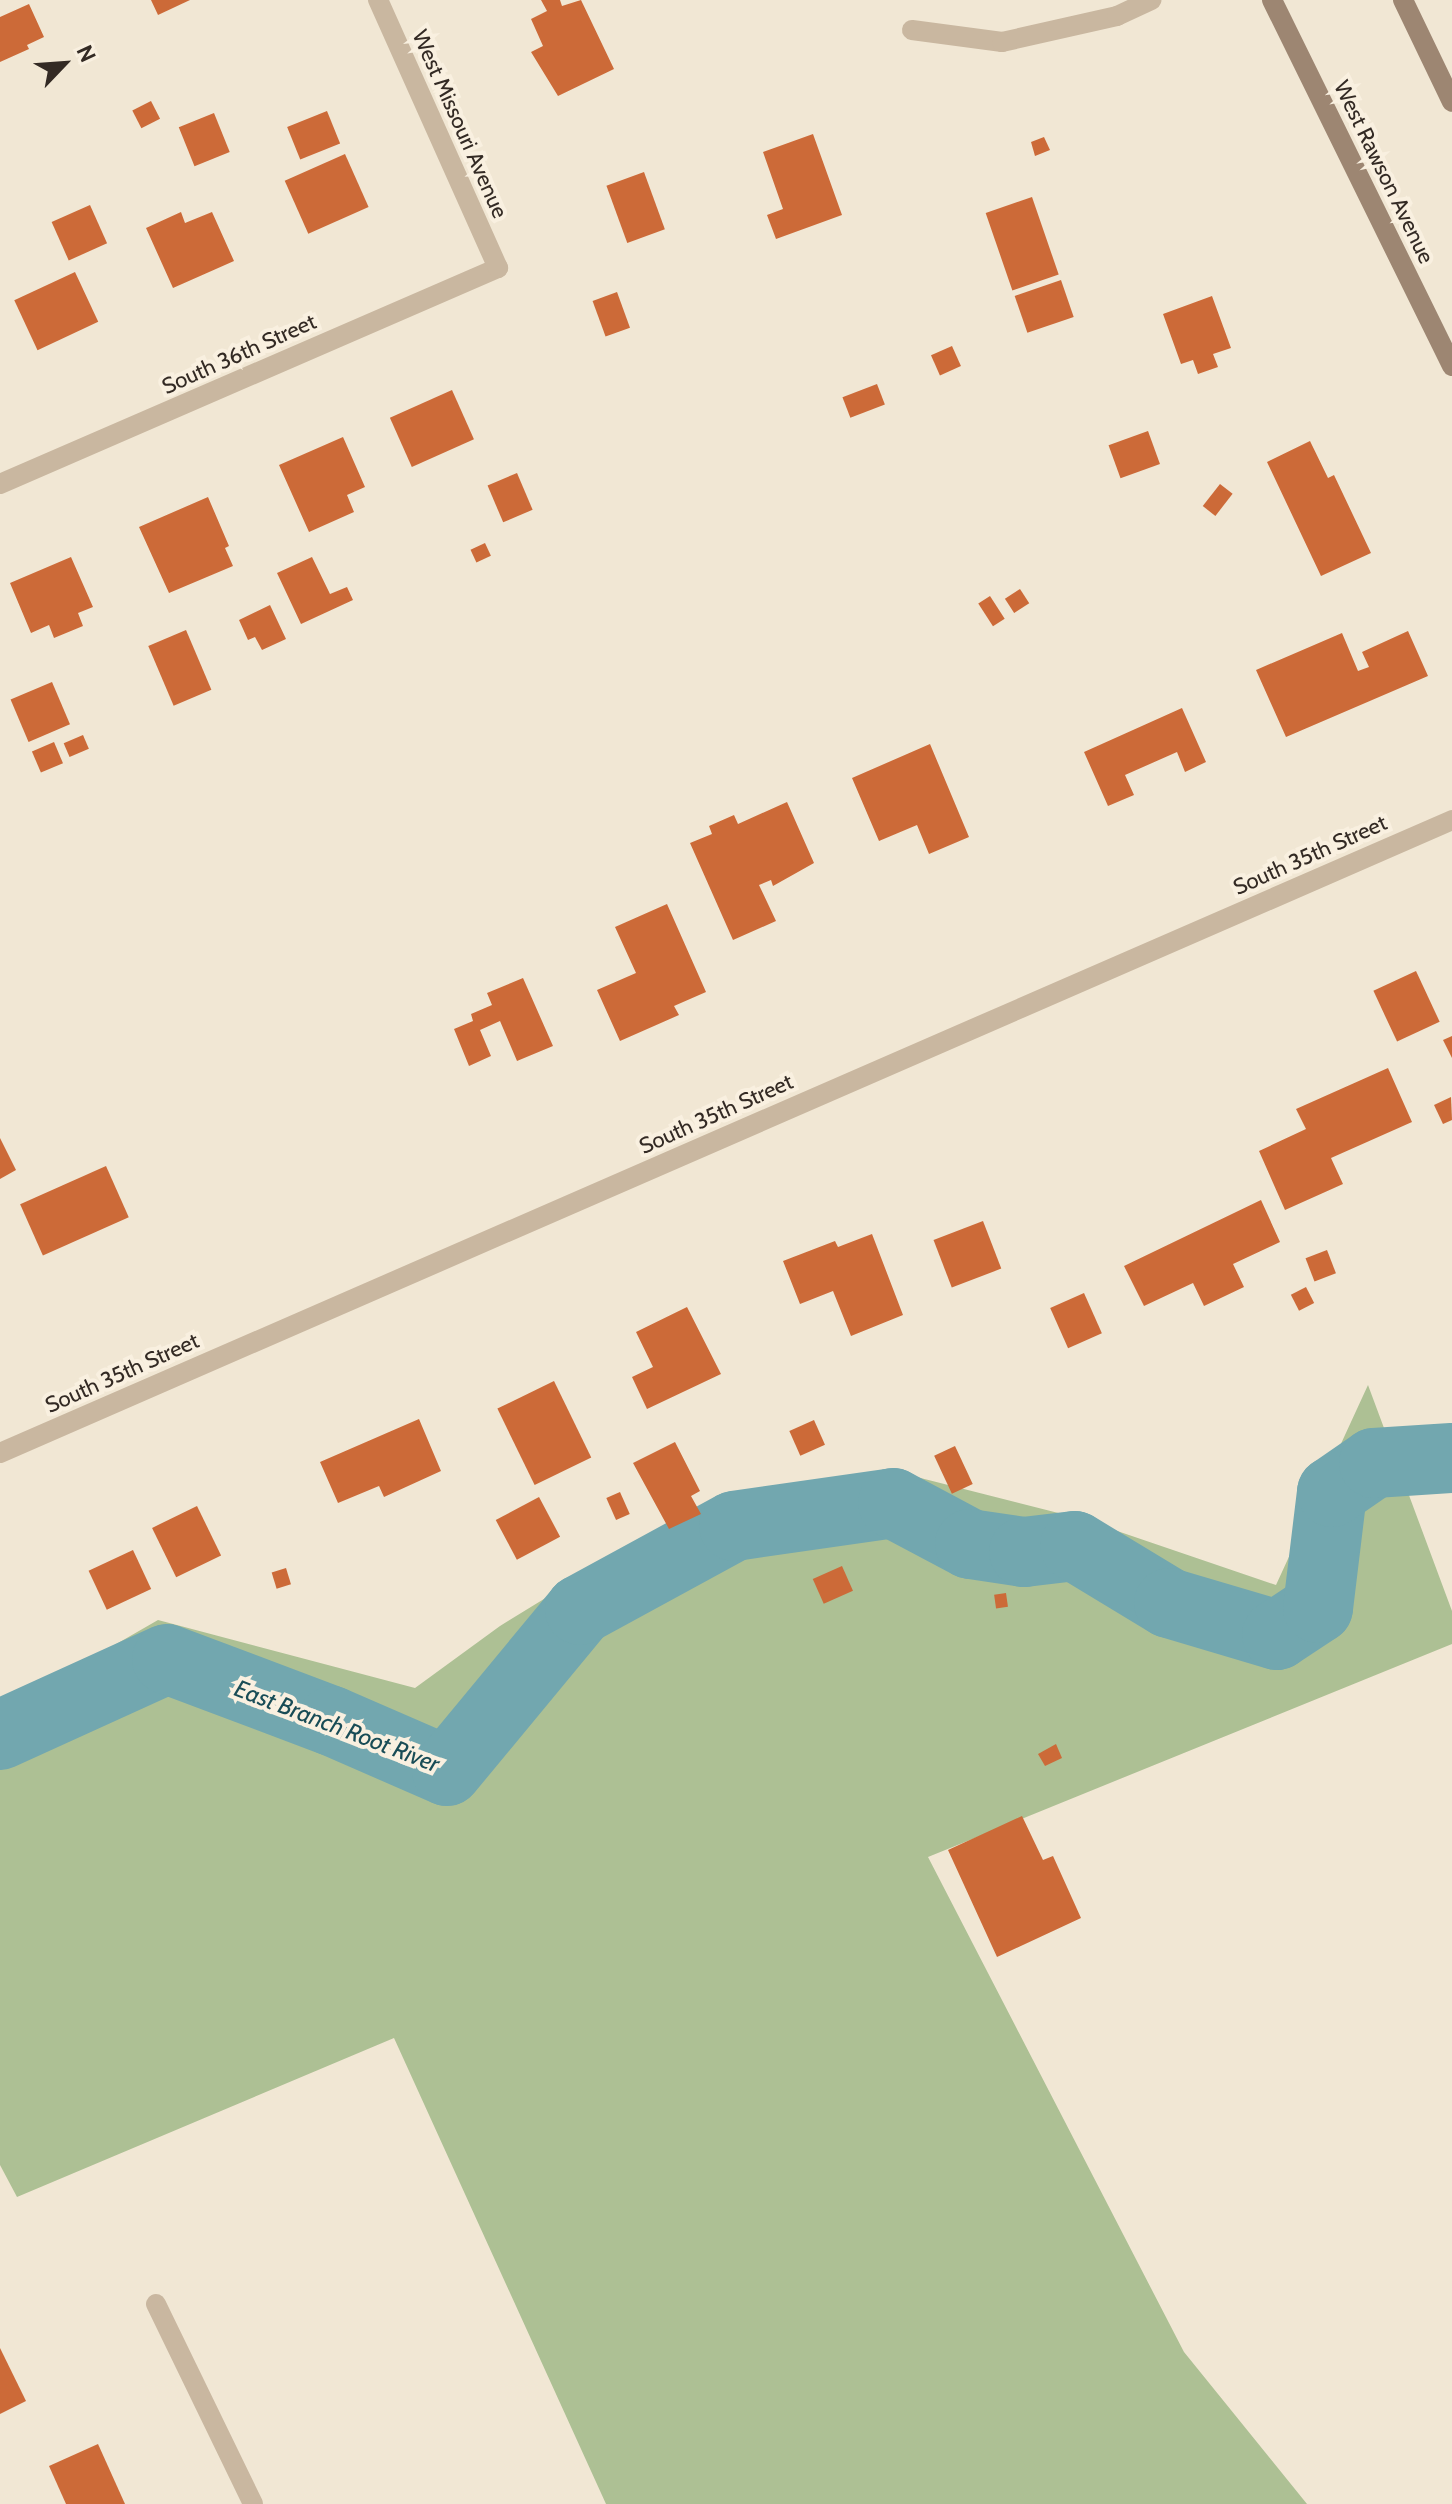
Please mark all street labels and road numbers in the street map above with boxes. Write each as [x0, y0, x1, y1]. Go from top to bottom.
street label: West Missouri Avenue [407, 26, 513, 222]
street label: West Rawson Avenue [1328, 76, 1440, 268]
street label: South 36th Street [158, 308, 320, 400]
street label: South 35th Street [1229, 809, 1391, 901]
street label: South 35th Street [635, 1068, 797, 1160]
street label: South 35th Street [41, 1327, 203, 1419]

